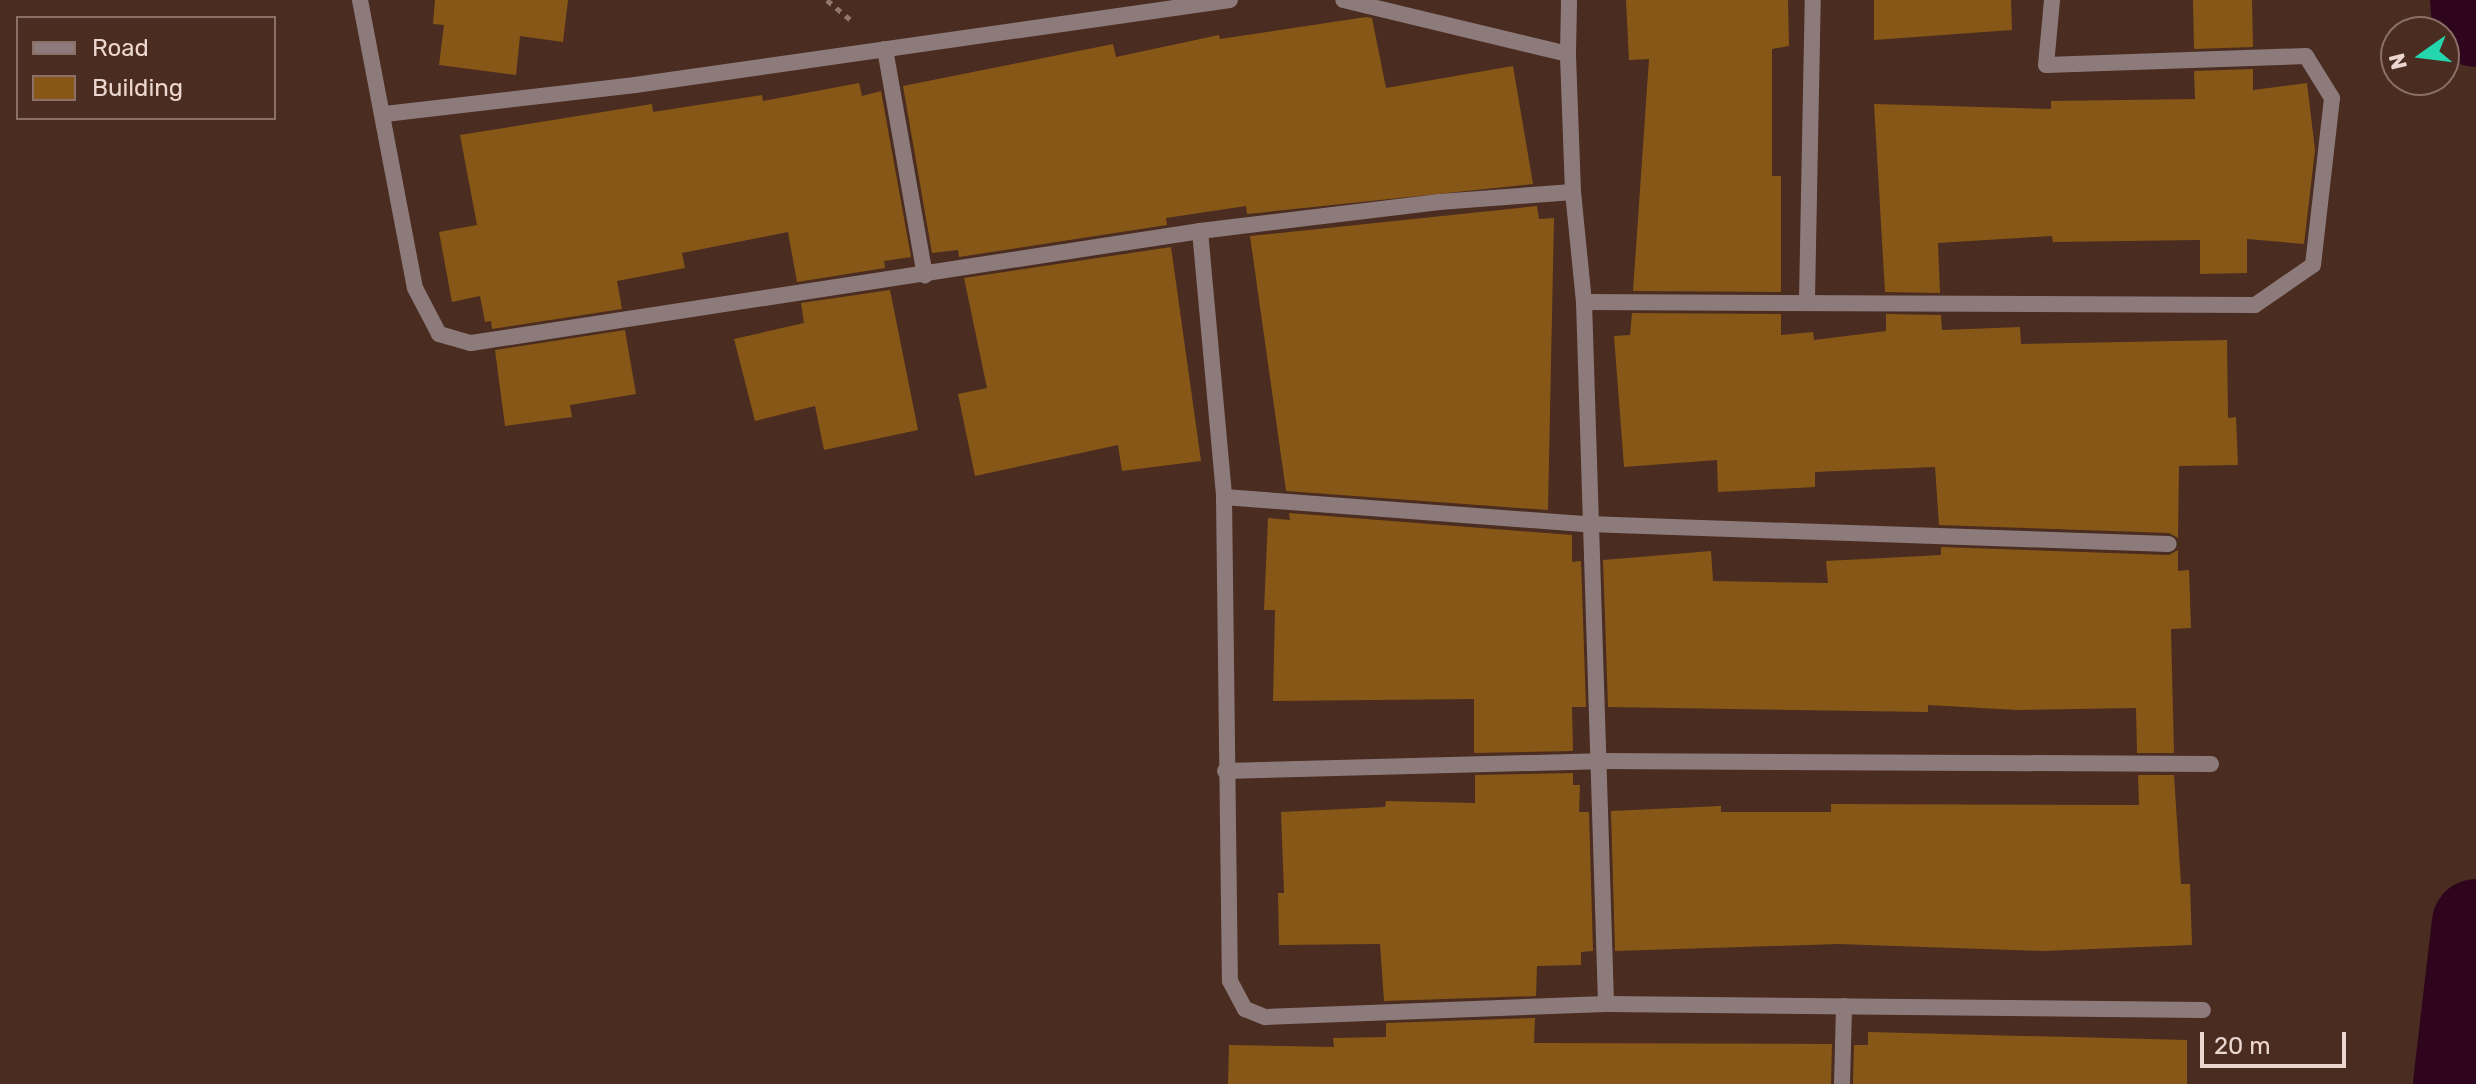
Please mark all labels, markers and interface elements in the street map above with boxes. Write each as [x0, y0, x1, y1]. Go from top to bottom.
legend [16, 16, 276, 120]
north arrow [2380, 16, 2460, 96]
text: Road [92, 34, 149, 62]
text: N [2383, 51, 2413, 72]
text: Building [92, 74, 183, 102]
scale bar [2204, 1016, 2350, 1066]
text: 20 m [2214, 1032, 2271, 1060]

